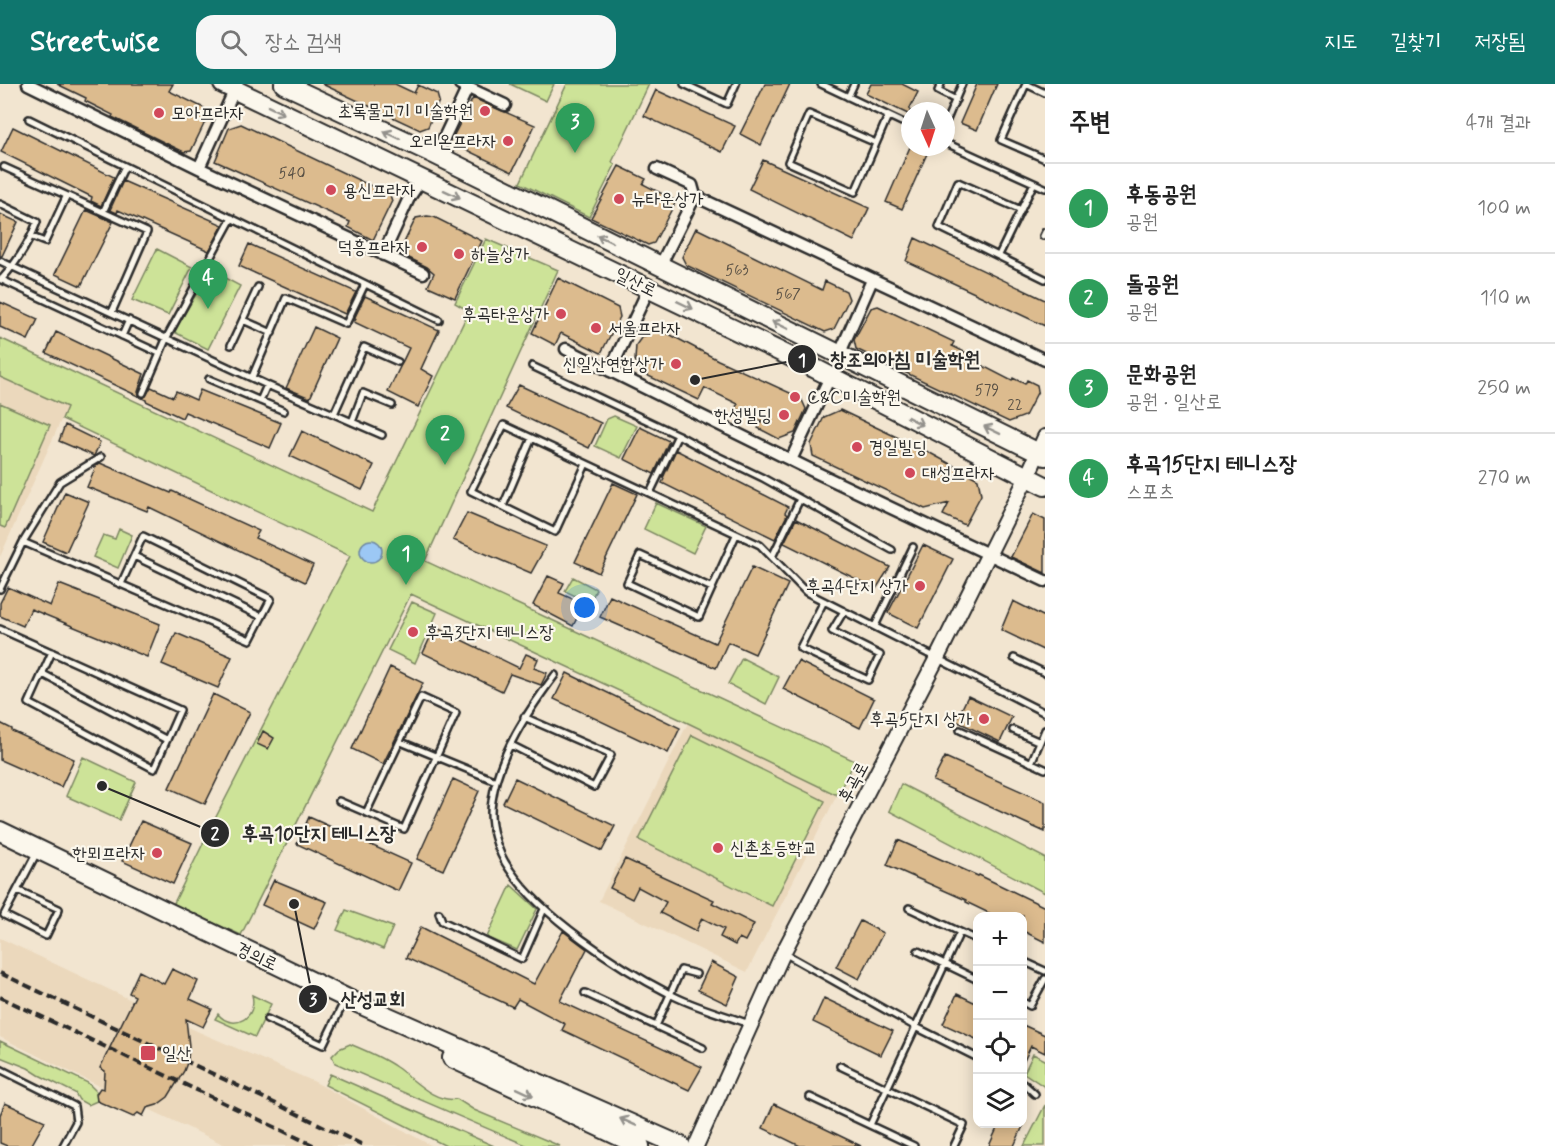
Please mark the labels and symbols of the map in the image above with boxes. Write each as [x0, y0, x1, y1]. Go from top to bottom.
place label: 초록물고기 미술학원 [338, 100, 473, 124]
place label: 모아프라자 [171, 102, 244, 126]
north arrow [901, 102, 955, 156]
one-way arrow [267, 104, 285, 116]
marker: 초록물고기 미술학원 [478, 104, 492, 118]
pin: 3 [556, 104, 594, 153]
marker: 모아프라자 [152, 106, 166, 120]
one-way arrow [384, 128, 402, 140]
place label: 오리온프라자 [409, 130, 497, 154]
marker: 오리온프라자 [501, 134, 515, 148]
house number: 540 [278, 164, 306, 184]
place label: 용신프라자 [343, 179, 416, 203]
marker: 용신프라자 [324, 183, 338, 197]
place label: 뉴타운상가 [631, 188, 704, 212]
one-way arrow [442, 189, 460, 201]
marker: 뉴타운상가 [612, 192, 626, 206]
one-way arrow [597, 232, 615, 244]
place label: 덕흥프라자 [338, 236, 411, 260]
marker: 덕흥프라자 [415, 240, 429, 254]
place label: 하늘상가 [471, 243, 529, 267]
marker: 하늘상가 [452, 247, 466, 261]
pin: 4 [188, 260, 228, 309]
house number: 563 [725, 261, 749, 281]
street label: 일산로 [611, 263, 660, 303]
house number: 567 [775, 285, 801, 305]
one-way arrow [675, 300, 693, 312]
place label: 후곡타운상가 [462, 303, 550, 327]
marker: 후곡타운상가 [554, 307, 568, 321]
place label: 서울프라자 [608, 317, 681, 341]
one-way arrow [772, 319, 789, 331]
marker: 서울프라자 [589, 321, 603, 335]
callout: 창조의아침 미술학원 [787, 340, 992, 378]
text: 창조의아침 미술학원 [830, 347, 980, 374]
text: 1 [798, 349, 806, 373]
place label: 신일산연합상가 [563, 353, 665, 377]
marker: 신일산연합상가 [669, 357, 683, 371]
house number: 579 [975, 381, 999, 401]
place label: C&C미술학원 [807, 386, 901, 410]
marker: C&C미술학원 [788, 390, 802, 404]
house number: 22 [1007, 396, 1023, 416]
place label: 한성빌딩 [714, 404, 772, 428]
marker: 한성빌딩 [777, 408, 791, 422]
one-way arrow [906, 415, 924, 427]
pin: 2 [426, 416, 464, 465]
one-way arrow [984, 424, 1002, 435]
place label: 경일빌딩 [869, 436, 927, 460]
marker: 경일빌딩 [850, 440, 864, 454]
place label: 대성프라자 [922, 462, 995, 486]
marker: 대성프라자 [903, 466, 917, 480]
pin: 1 [386, 536, 426, 585]
place label: 후곡4단지 상가 [806, 575, 909, 599]
marker: 후곡4단지 상가 [913, 579, 927, 593]
your location [570, 593, 599, 622]
place label: 후곡3단지 테니스장 [425, 621, 554, 645]
marker: 후곡3단지 테니스장 [406, 625, 420, 639]
place label: 후곡5단지 상가 [869, 708, 973, 732]
marker: 후곡5단지 상가 [977, 712, 991, 726]
street label: 후곡로 [833, 758, 875, 807]
callout: 후곡10단지 테니스장 [200, 814, 408, 852]
text: 후곡10단지 테니스장 [242, 821, 396, 848]
text: 2 [211, 822, 220, 846]
place label: 신촌초등학교 [730, 837, 817, 861]
marker: 신촌초등학교 [711, 841, 725, 855]
place label: 한뫼프라자 [73, 842, 146, 866]
marker: 한뫼프라자 [150, 846, 164, 860]
street label: 경의로 [232, 937, 281, 977]
callout: 산성교회 [298, 980, 417, 1018]
text: 산성교회 [341, 987, 405, 1014]
text: 3 [309, 988, 318, 1012]
place label: 일산 [162, 1042, 191, 1066]
marker: 일산 [139, 1044, 157, 1062]
one-way arrow [516, 1087, 534, 1099]
one-way arrow [619, 1116, 637, 1127]

